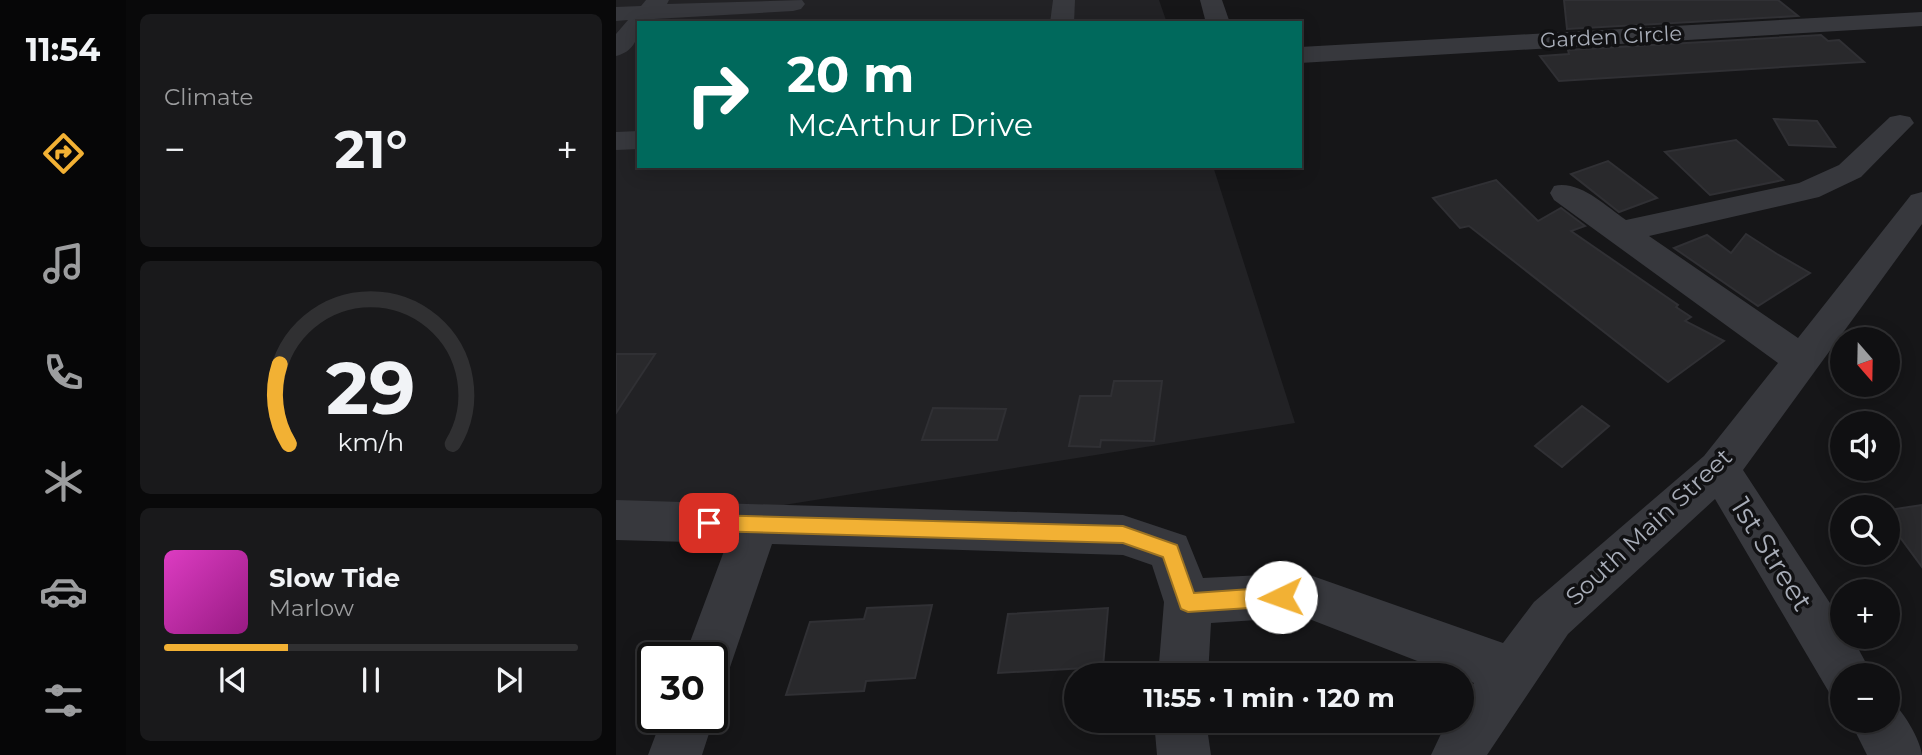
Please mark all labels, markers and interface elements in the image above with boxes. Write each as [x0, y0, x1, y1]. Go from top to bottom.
street label: Garden Circle [1539, 20, 1683, 53]
text: 11:54 [26, 30, 100, 69]
text: 20 m [787, 45, 914, 104]
icon: right [672, 49, 763, 140]
text: Climate [164, 83, 253, 111]
text: McArthur Drive [787, 105, 1033, 144]
text: 21° [335, 118, 407, 181]
text: − [164, 126, 186, 173]
text: + [556, 126, 578, 173]
icon: directions [39, 129, 88, 178]
icon: music [39, 239, 88, 288]
north arrow [1830, 327, 1900, 397]
map controls [1830, 327, 1900, 733]
text: 29 [326, 344, 416, 432]
icon: phone [39, 348, 88, 397]
button: sound [1830, 411, 1900, 481]
text: km/h [338, 426, 404, 456]
street label: South Main Street [1559, 442, 1738, 611]
icon: climate [39, 457, 88, 506]
street label: 1st Street [1724, 491, 1820, 617]
pin [679, 493, 739, 553]
button: search [1830, 495, 1900, 565]
icon: arrive [690, 504, 728, 542]
position arrow [1244, 560, 1318, 634]
text: Slow Tide [269, 562, 400, 594]
icon: car [39, 567, 88, 616]
button: + [1830, 579, 1900, 649]
text: Marlow [269, 594, 354, 622]
speed limit sign: 30 [637, 642, 728, 733]
icon: previous [214, 661, 252, 699]
icon: pause [352, 661, 390, 699]
icon: next [490, 661, 528, 699]
button: − [1830, 663, 1900, 733]
icon: filters [39, 676, 88, 725]
text: 11:55 · 1 min · 120 m [1143, 682, 1395, 714]

